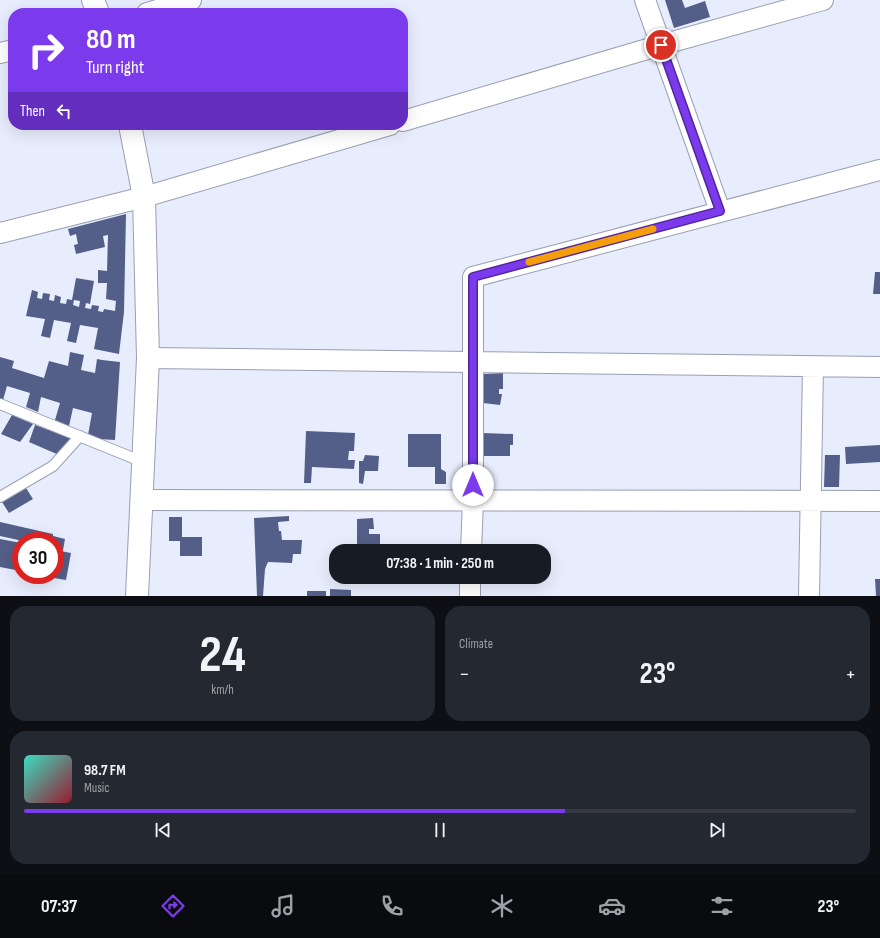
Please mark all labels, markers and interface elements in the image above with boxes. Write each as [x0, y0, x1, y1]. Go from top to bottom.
text: 80 m [86, 23, 135, 56]
icon: right [20, 24, 72, 76]
pin [644, 28, 678, 62]
icon: arrive [650, 34, 672, 56]
text: Turn right [86, 57, 144, 78]
icon: left [53, 100, 75, 122]
text: Then [20, 102, 45, 121]
position arrow [452, 464, 494, 506]
speed limit sign: 30 [12, 532, 64, 584]
text: 07:38 · 1 min · 250 m [386, 554, 494, 573]
text: 24 [199, 624, 246, 687]
text: Climate [459, 636, 493, 652]
text: 23° [639, 656, 676, 692]
text: − [459, 661, 470, 688]
text: + [845, 661, 856, 688]
text: km/h [211, 682, 234, 698]
text: 98.7 FM [84, 761, 126, 780]
text: Music [84, 780, 109, 796]
icon: previous [152, 819, 174, 841]
icon: pause [429, 819, 451, 841]
icon: next [706, 819, 728, 841]
icon: directions [159, 892, 187, 920]
icon: music [269, 892, 297, 920]
icon: phone [378, 892, 406, 920]
icon: climate [488, 892, 516, 920]
icon: car [598, 892, 626, 920]
icon: filters [708, 892, 736, 920]
text: 07:37 [41, 896, 77, 917]
text: 23° [817, 896, 839, 917]

